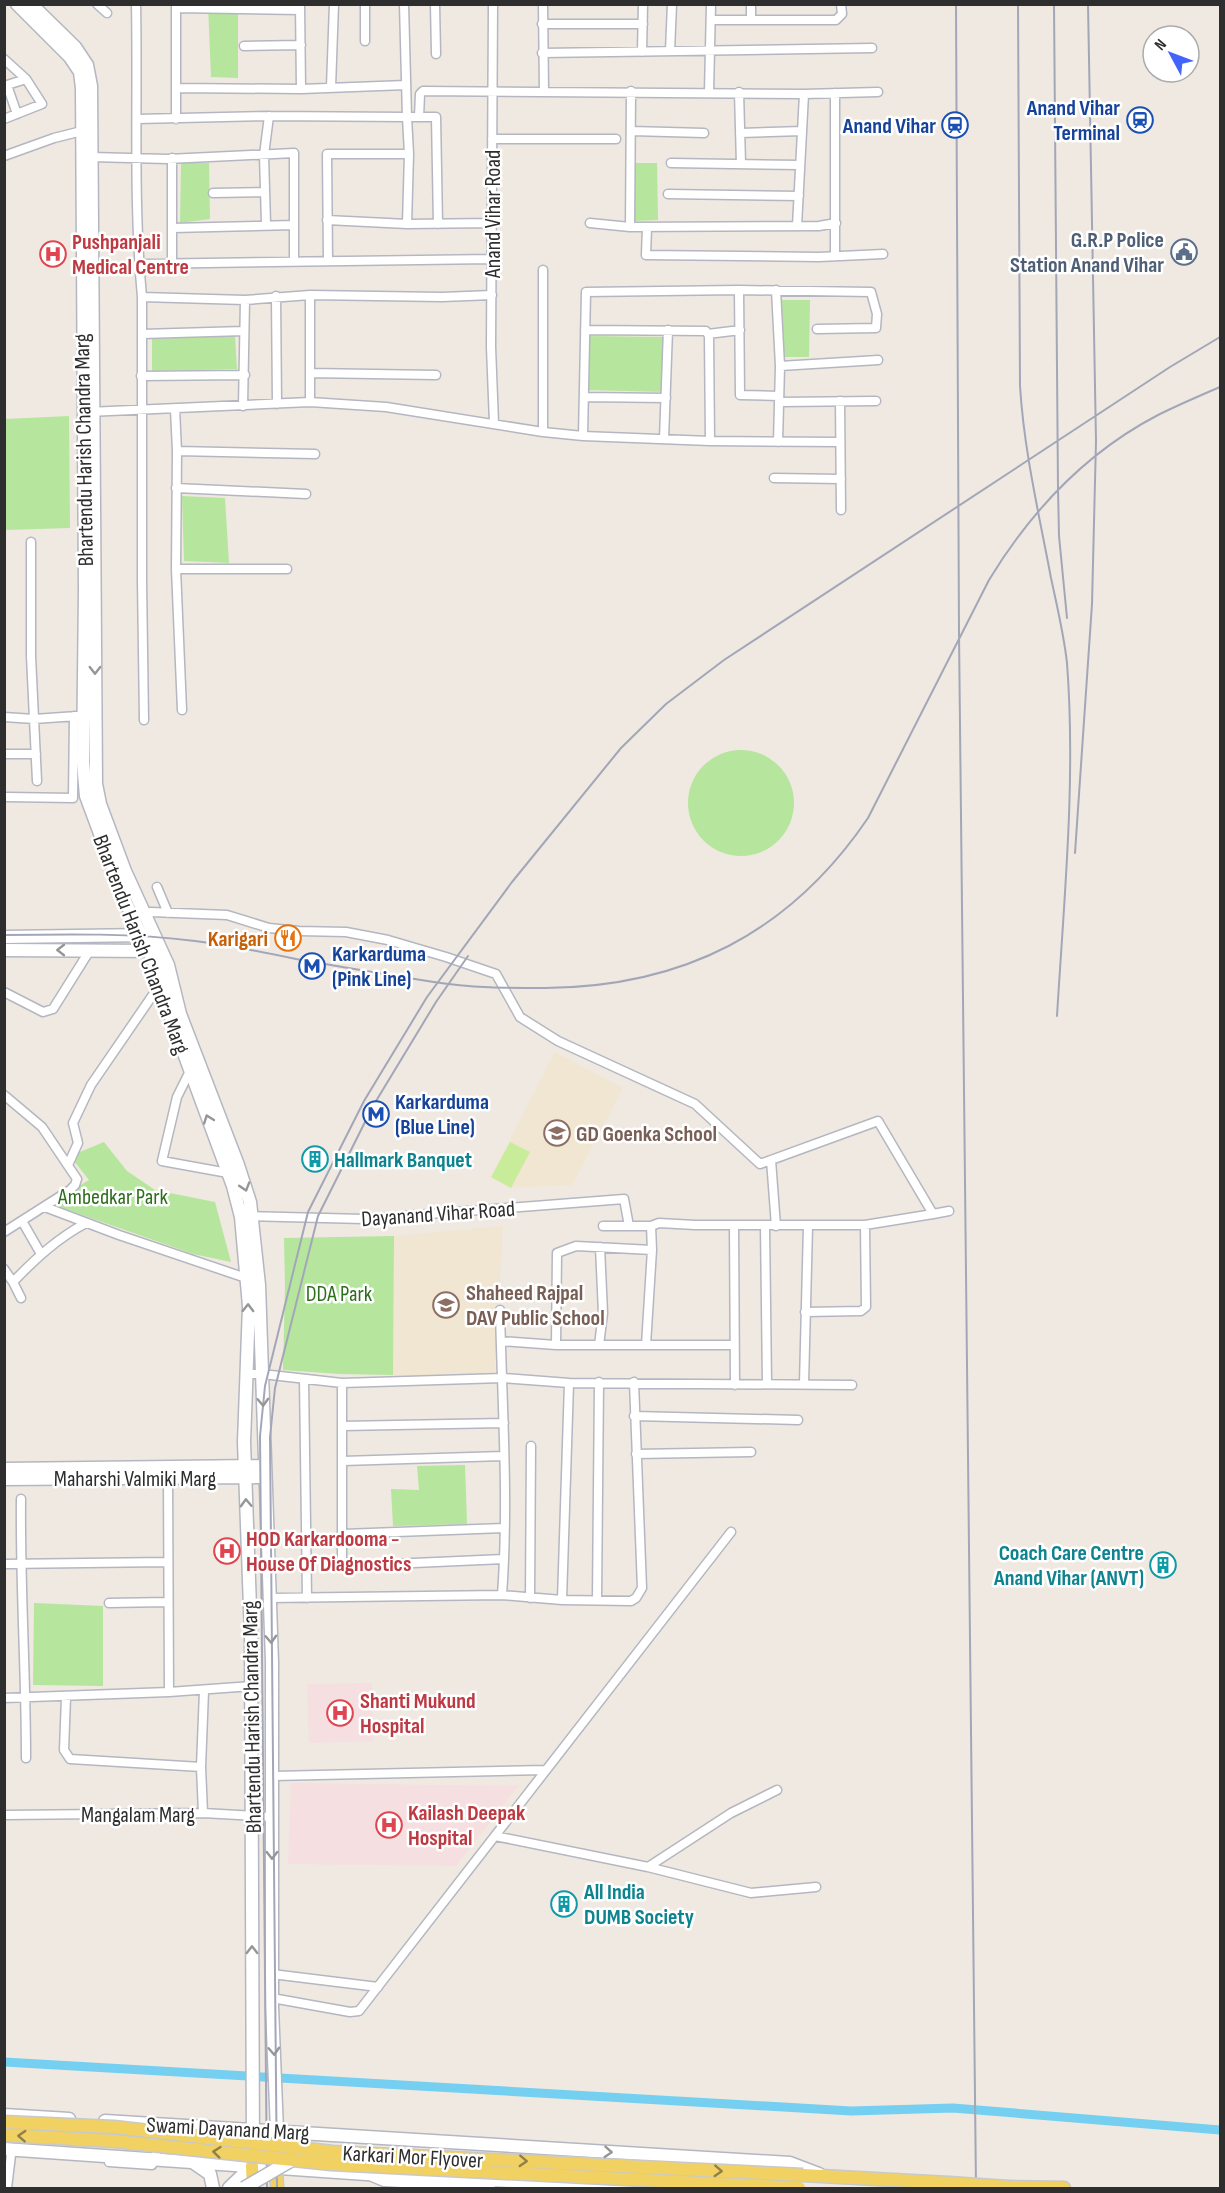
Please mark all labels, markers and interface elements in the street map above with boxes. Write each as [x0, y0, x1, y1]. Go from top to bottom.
north arrow [1141, 24, 1201, 84]
text: N [1151, 36, 1171, 55]
place label: Anand Vihar Terminal [1026, 95, 1120, 147]
station icon: Anand Vihar Terminal [1125, 105, 1155, 135]
station icon: Anand Vihar [940, 110, 970, 140]
place label: Anand Vihar [842, 113, 936, 140]
street label: Anand Vihar Road [480, 150, 507, 279]
place label: G.R.P Police Station Anand Vihar [1010, 227, 1164, 279]
place label: Pushpanjali Medical Centre [72, 229, 189, 281]
public building icon: G.R.P Police Station Anand Vihar [1169, 237, 1199, 267]
hospital icon: Pushpanjali Medical Centre [38, 239, 68, 269]
street label: Bhartendu Harish Chandra Marg [69, 333, 100, 567]
one-way arrow [89, 666, 101, 675]
street label: Bhartendu Harish Chandra Marg [86, 831, 195, 1058]
restaurant icon: Karigari [273, 923, 303, 953]
place label: Karigari [208, 926, 268, 953]
place label: Karkarduma (Pink Line) [332, 941, 426, 993]
one-way arrow [56, 944, 65, 956]
metro station icon: Karkarduma (Pink Line) [297, 951, 327, 981]
place label: Karkarduma (Blue Line) [395, 1089, 489, 1141]
metro station icon: Karkarduma (Blue Line) [361, 1099, 391, 1129]
one-way arrow [203, 1114, 216, 1125]
school or university icon: GD Goenka School [542, 1118, 572, 1148]
place label: GD Goenka School [576, 1121, 717, 1148]
building icon: Hallmark Banquet [300, 1144, 330, 1174]
place label: Hallmark Banquet [334, 1147, 472, 1174]
one-way arrow [238, 1181, 251, 1192]
park label: Ambedkar Park [57, 1184, 169, 1211]
street label: Dayanand Vihar Road [360, 1196, 516, 1233]
place label: Shaheed Rajpal DAV Public School [466, 1280, 605, 1332]
park label: DDA Park [306, 1281, 373, 1308]
school or university icon: Shaheed Rajpal DAV Public School [431, 1290, 461, 1320]
one-way arrow [242, 1304, 254, 1313]
one-way arrow [257, 1398, 269, 1407]
street label: Maharshi Valmiki Marg [54, 1466, 216, 1493]
one-way arrow [240, 1498, 252, 1507]
place label: HOD Karkardooma - House Of Diagnostics [246, 1526, 411, 1578]
hospital icon: HOD Karkardooma - House Of Diagnostics [212, 1536, 242, 1566]
place label: Coach Care Centre Anand Vihar (ANVT) [993, 1540, 1144, 1592]
building icon: Coach Care Centre Anand Vihar (ANVT) [1148, 1550, 1178, 1580]
street label: Bhartendu Harish Chandra Marg [237, 1600, 268, 1834]
one-way arrow [264, 1635, 277, 1644]
place label: Shanti Mukund Hospital [360, 1688, 476, 1740]
hospital icon: Shanti Mukund Hospital [325, 1698, 355, 1728]
place label: Kailash Deepak Hospital [408, 1800, 526, 1852]
street label: Mangalam Marg [81, 1802, 195, 1829]
hospital icon: Kailash Deepak Hospital [374, 1810, 404, 1840]
one-way arrow [266, 1850, 278, 1859]
place label: All India DUMB Society [583, 1879, 694, 1931]
building icon: All India DUMB Society [549, 1889, 579, 1919]
one-way arrow [246, 1945, 258, 1954]
one-way arrow [268, 2047, 281, 2056]
street label: Swami Dayanand Marg [146, 2112, 310, 2147]
one-way arrow [18, 2130, 27, 2143]
street label: Karkari Mor Flyover [342, 2140, 484, 2175]
one-way arrow [604, 2145, 613, 2158]
one-way arrow [212, 2146, 221, 2159]
one-way arrow [519, 2155, 528, 2168]
one-way arrow [714, 2165, 723, 2178]

